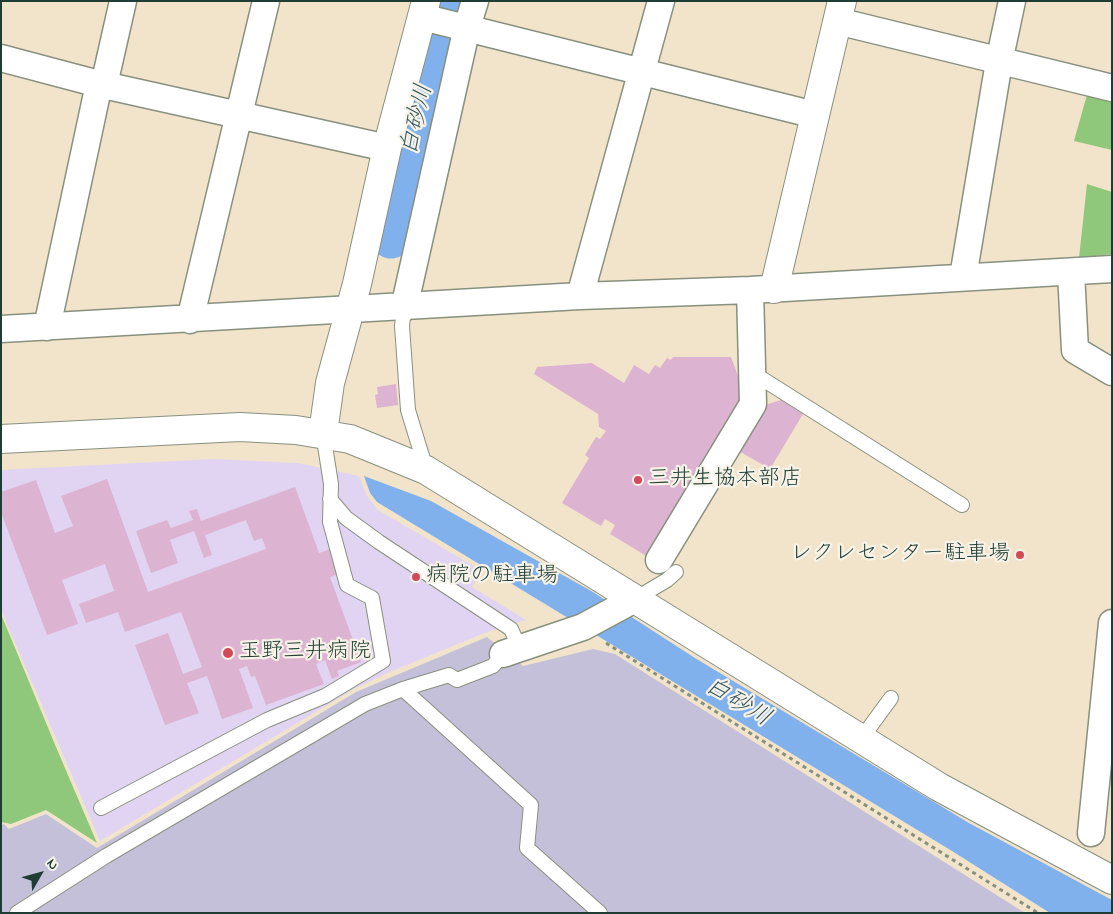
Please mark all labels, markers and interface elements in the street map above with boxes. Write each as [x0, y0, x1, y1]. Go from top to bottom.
water label: 白砂川 [397, 82, 441, 158]
place label: 三井生協本部店 [648, 467, 802, 493]
marker: 三井生協本部店 [632, 474, 644, 486]
place label: レクレセンター駐車場 [790, 542, 1010, 568]
marker: レクレセンター駐車場 [1014, 549, 1026, 561]
place label: 病院の駐車場 [426, 564, 558, 590]
marker: 病院の駐車場 [410, 571, 422, 583]
place label: 玉野三井病院 [239, 640, 371, 666]
marker: 玉野三井病院 [221, 646, 235, 660]
water label: 白砂川 [699, 673, 775, 735]
north arrow [15, 849, 65, 899]
text: N [41, 854, 63, 875]

